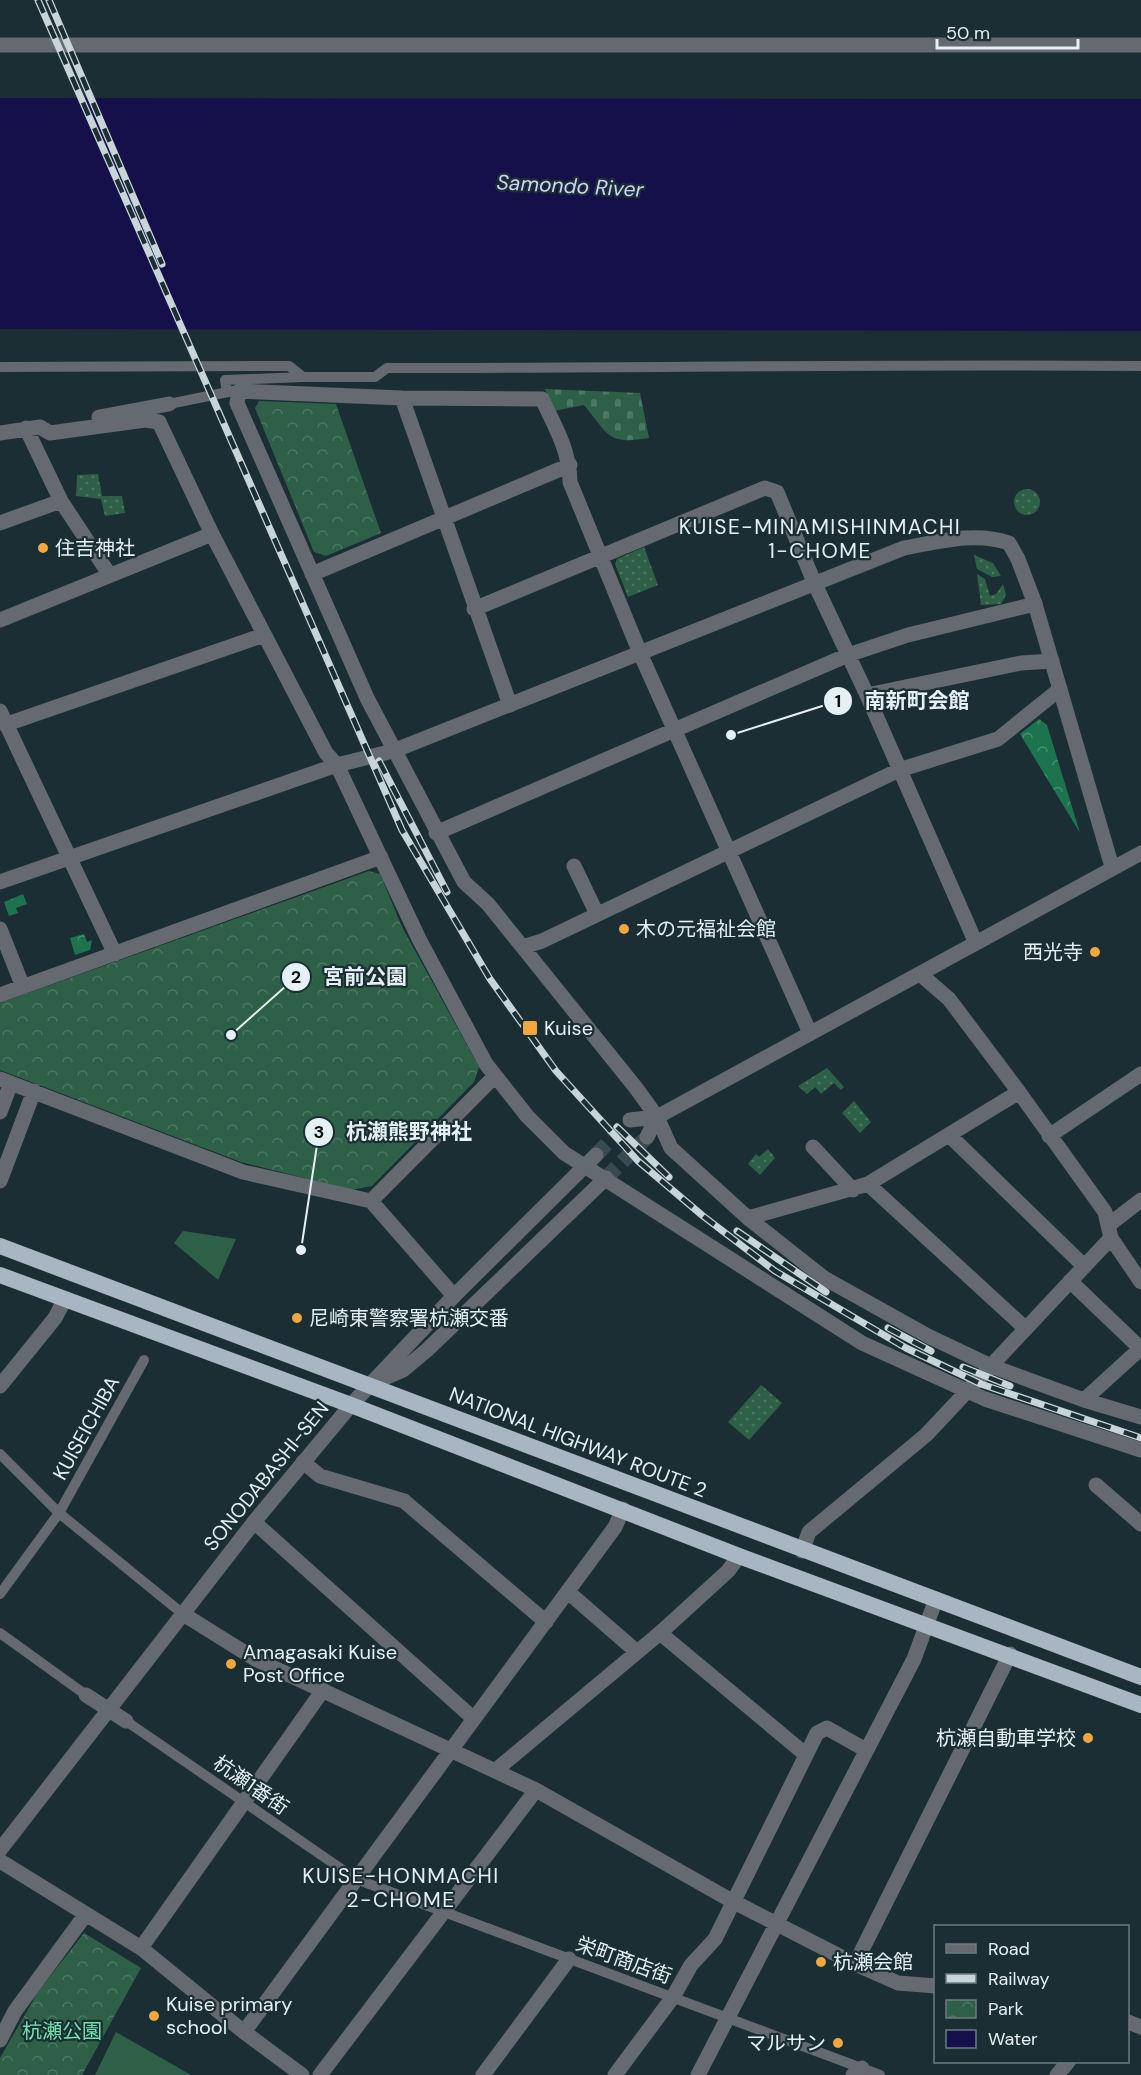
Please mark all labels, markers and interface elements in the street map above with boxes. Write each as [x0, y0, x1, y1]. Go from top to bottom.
scale bar [937, 12, 1078, 50]
text: 50 m [946, 21, 990, 45]
water label: Samondo River [496, 168, 645, 204]
district label: KUISE-MINAMISHINMACHI 1-CHOME [679, 513, 961, 565]
place label: 住吉神社 [55, 535, 135, 561]
marker: 住吉神社 [36, 541, 50, 555]
callout: 南新町会館 [823, 682, 982, 721]
text: 南新町会館 [865, 687, 970, 715]
text: 1 [835, 689, 841, 713]
place label: 木の元福祉会館 [636, 916, 776, 942]
marker: 木の元福祉会館 [617, 922, 631, 936]
place label: 西光寺 [1023, 939, 1083, 965]
marker: 西光寺 [1088, 945, 1102, 959]
callout: 宮前公園 [281, 957, 419, 996]
text: 宮前公園 [323, 963, 407, 991]
text: 2 [291, 965, 301, 989]
place label: Kuise [544, 1015, 593, 1041]
marker: Kuise [521, 1019, 539, 1037]
callout: 杭瀬熊野神社 [304, 1112, 484, 1151]
text: 杭瀬熊野神社 [346, 1118, 472, 1146]
text: 3 [314, 1120, 324, 1144]
place label: 尼崎東警察署杭瀬交番 [309, 1305, 509, 1331]
marker: 尼崎東警察署杭瀬交番 [290, 1311, 304, 1325]
street label: KUISEICHIBA [47, 1372, 125, 1484]
street label: NATIONAL HIGHWAY ROUTE 2 [446, 1381, 710, 1503]
street label: SONODABASHI-SEN [198, 1396, 334, 1556]
place label: Amagasaki Kuise Post Office [243, 1639, 397, 1688]
marker: Amagasaki Kuise Post Office [224, 1657, 238, 1671]
place label: 杭瀬自動車学校 [936, 1725, 1076, 1751]
marker: 杭瀬自動車学校 [1081, 1731, 1095, 1745]
street label: 杭瀬1番街 [208, 1750, 294, 1820]
district label: KUISE-HONMACHI 2-CHOME [302, 1862, 500, 1914]
legend [934, 1925, 1129, 2063]
street label: 栄町商店街 [573, 1931, 675, 1989]
text: Road [988, 1937, 1030, 1961]
place label: 杭瀬会館 [833, 1949, 913, 1975]
marker: 杭瀬会館 [814, 1955, 828, 1969]
text: Railway [988, 1967, 1050, 1991]
place label: Kuise primary school [166, 1991, 292, 2040]
text: Park [988, 1997, 1024, 2021]
marker: Kuise primary school [147, 2009, 161, 2023]
park label: 杭瀬公園 [22, 2018, 102, 2044]
text: Water [988, 2027, 1038, 2051]
place label: マルサン [746, 2030, 826, 2056]
marker: マルサン [831, 2036, 845, 2050]

